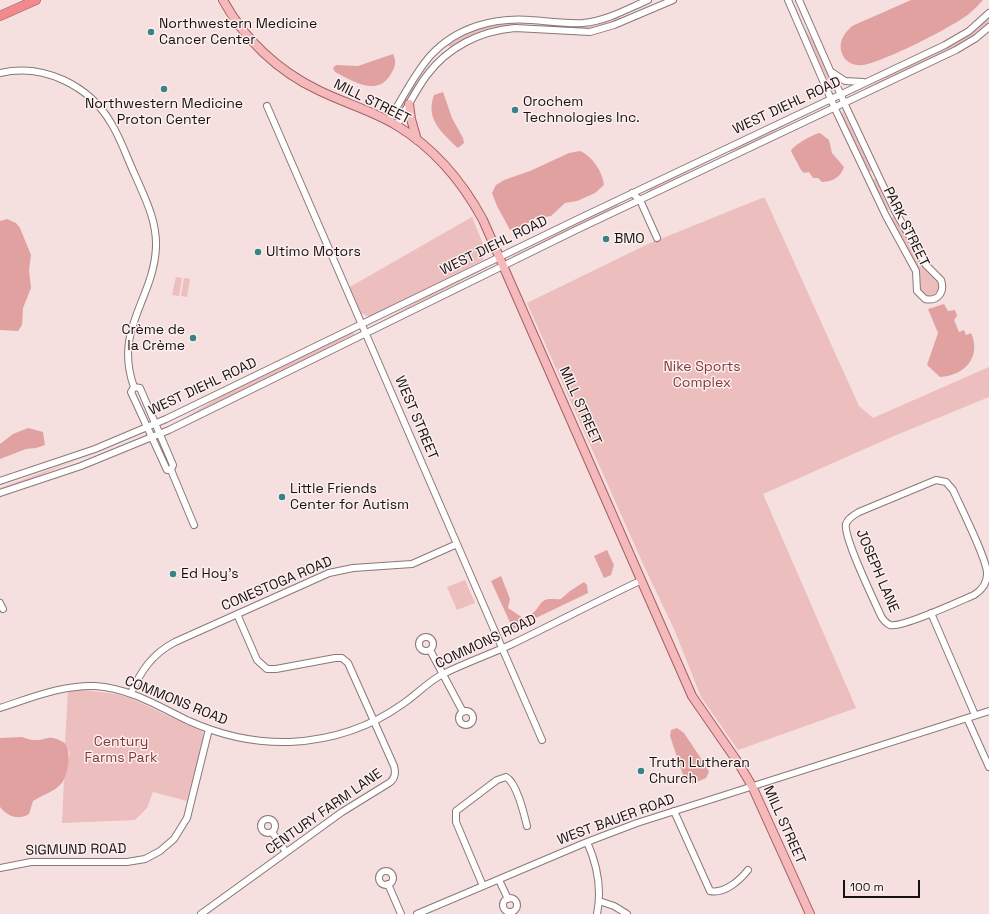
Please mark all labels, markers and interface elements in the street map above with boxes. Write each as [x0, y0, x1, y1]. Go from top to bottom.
place label: Northwestern Medicine Cancer Center [159, 16, 317, 48]
marker: Northwestern Medicine Cancer Center [146, 27, 156, 37]
street label: WEST DIEHL ROAD [730, 74, 844, 138]
street label: MILL STREET [331, 76, 413, 128]
marker: Northwestern Medicine Proton Center [159, 84, 169, 94]
place label: Orochem Technologies Inc. [523, 94, 640, 126]
place label: Northwestern Medicine Proton Center [85, 96, 243, 128]
marker: Orochem Technologies Inc. [510, 105, 520, 115]
street label: PARK STREET [879, 184, 933, 270]
street label: WEST DIEHL ROAD [438, 213, 550, 279]
place label: BMO [614, 231, 645, 247]
marker: BMO [601, 234, 611, 244]
place label: Ultimo Motors [266, 244, 361, 260]
marker: Ultimo Motors [253, 247, 263, 257]
place label: Crème de la Crème [121, 322, 185, 354]
marker: Crème de la Crème [188, 333, 198, 343]
street label: WEST DIEHL ROAD [146, 355, 260, 419]
park label: Nike Sports Complex [663, 359, 741, 392]
street label: MILL STREET [555, 364, 605, 448]
street label: WEST STREET [391, 374, 441, 462]
place label: Little Friends Center for Autism [290, 481, 409, 514]
marker: Little Friends Center for Autism [277, 492, 287, 502]
street label: JOSEPH LANE [852, 527, 902, 615]
street label: CONESTOGA ROAD [219, 553, 335, 615]
place label: Ed Hoy's [181, 566, 239, 582]
marker: Ed Hoy's [168, 569, 178, 579]
street label: COMMONS ROAD [433, 611, 539, 673]
street label: COMMONS ROAD [122, 673, 230, 729]
park label: Century Farms Park [85, 734, 157, 766]
place label: Truth Lutheran Church [649, 755, 750, 788]
street label: CENTURY FARM LANE [262, 765, 386, 859]
marker: Truth Lutheran Church [636, 766, 646, 776]
street label: MILL STREET [759, 783, 809, 867]
street label: WEST BAUER ROAD [555, 791, 677, 849]
street label: SIGMUND ROAD [25, 841, 127, 859]
scale bar [845, 872, 922, 898]
text: 100 m [850, 879, 884, 895]

